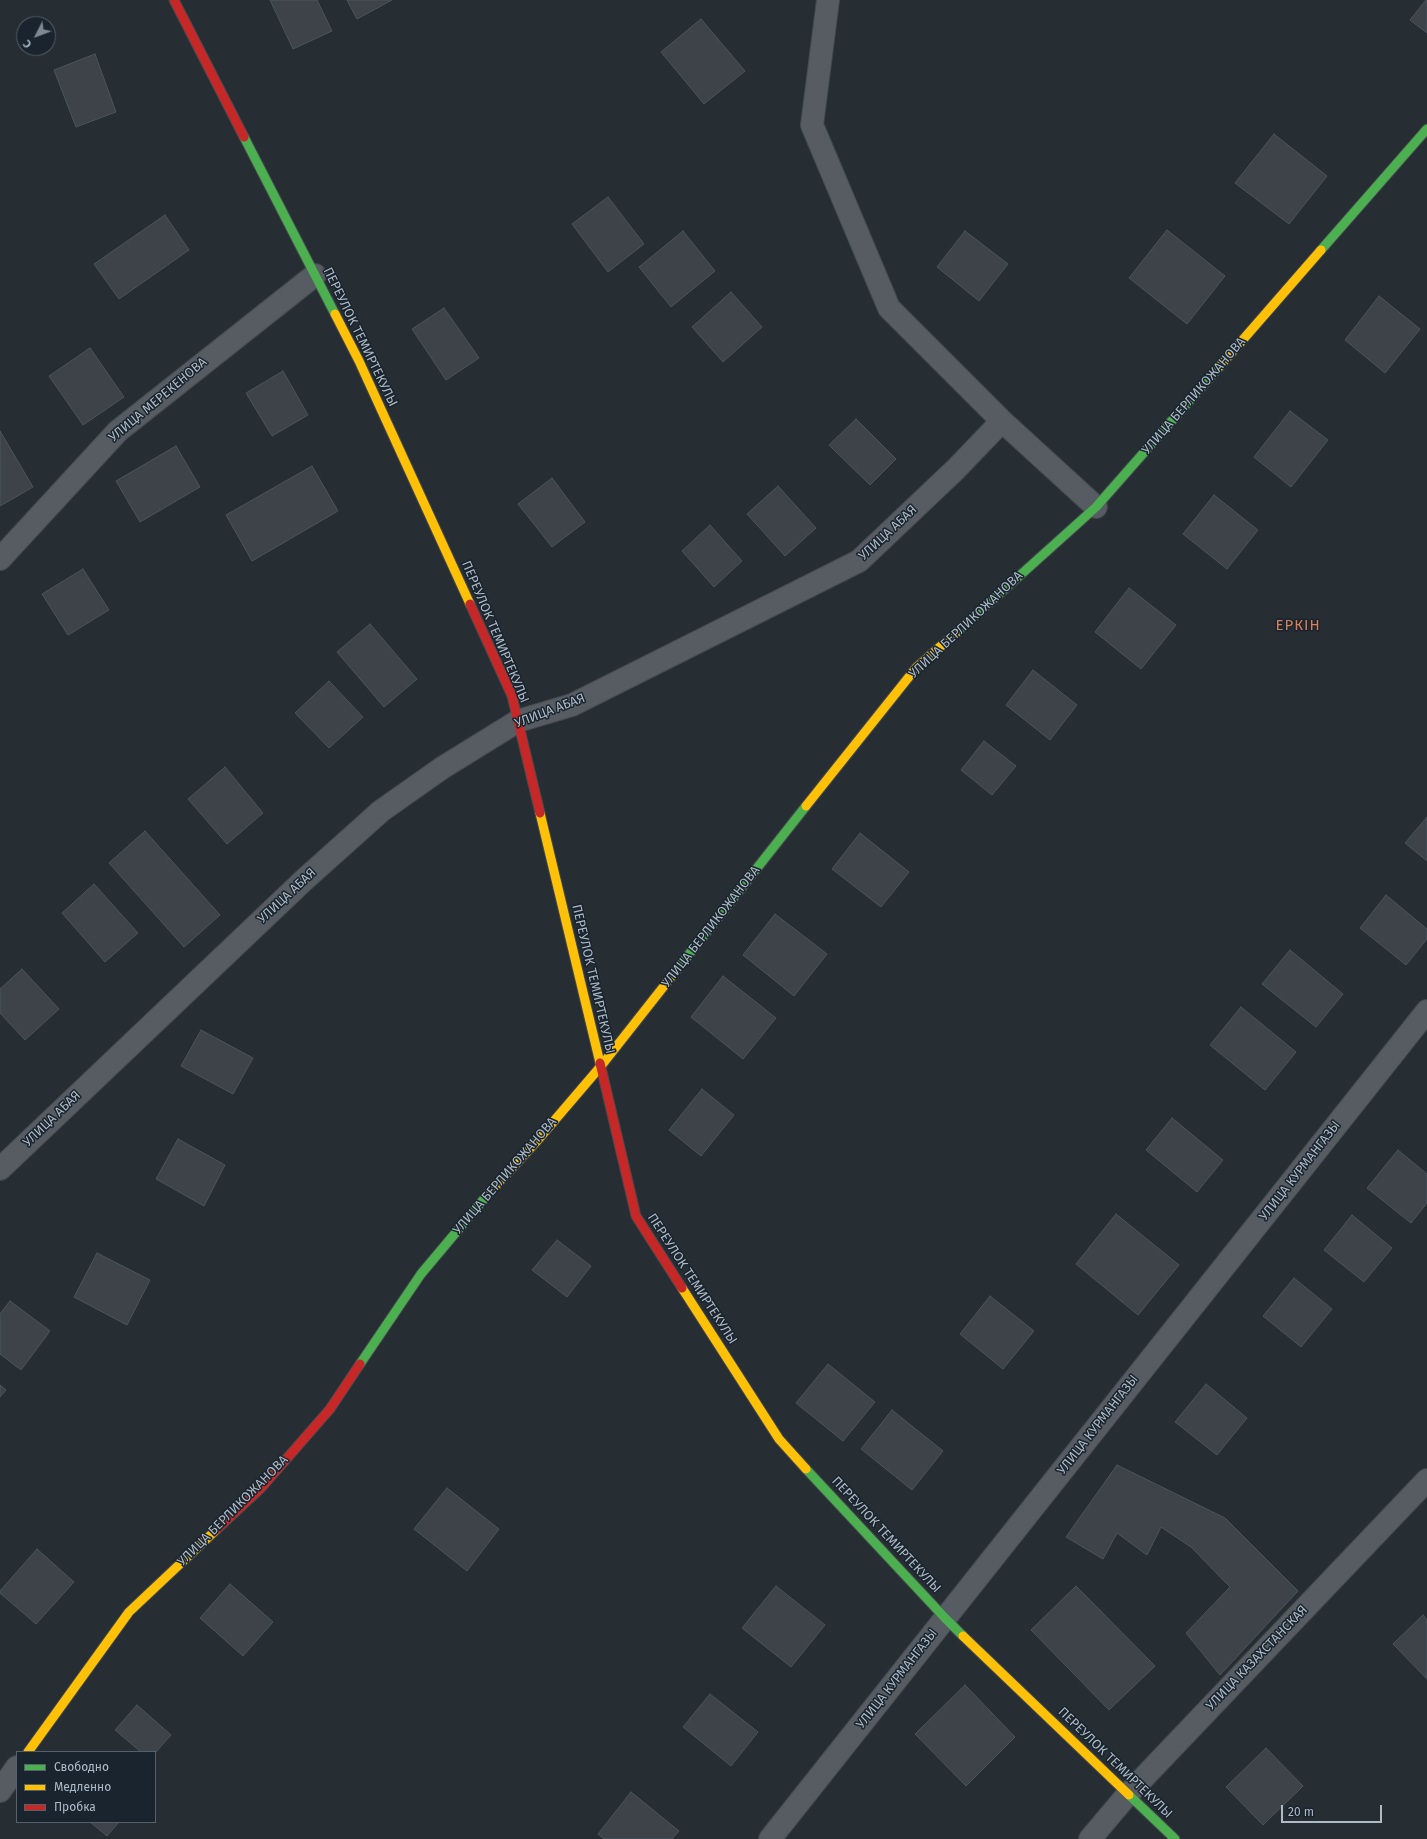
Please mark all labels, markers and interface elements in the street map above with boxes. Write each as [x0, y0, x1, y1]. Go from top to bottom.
north arrow [16, 16, 56, 56]
text: С [21, 37, 34, 50]
street label: ПЕРЕУЛОК ТЕМИРТЕКУЛЫ [320, 265, 400, 409]
street label: УЛИЦА БЕРЛИКОЖАНОВА [1139, 334, 1249, 458]
street label: УЛИЦА МЕРЕКЕНОВА [106, 354, 210, 446]
street label: УЛИЦА АБАЯ [856, 502, 920, 564]
street label: ПЕРЕУЛОК ТЕМИРТЕКУЛЫ [458, 559, 532, 705]
street label: УЛИЦА БЕРЛИКОЖАНОВА [906, 568, 1026, 682]
district label: ЕРКІН [1275, 617, 1321, 635]
street label: УЛИЦА АБАЯ [513, 690, 587, 732]
street label: УЛИЦА БЕРЛИКОЖАНОВА [659, 863, 763, 991]
street label: УЛИЦА АБАЯ [255, 865, 319, 927]
street label: ПЕРЕУЛОК ТЕМИРТЕКУЛЫ [568, 903, 618, 1055]
street label: УЛИЦА АБАЯ [20, 1088, 84, 1150]
street label: УЛИЦА БЕРЛИКОЖАНОВА [450, 1114, 560, 1238]
street label: УЛИЦА КУРМАНГАЗЫ [1256, 1118, 1344, 1224]
street label: ПЕРЕУЛОК ТЕМИРТЕКУЛЫ [644, 1211, 740, 1347]
street label: УЛИЦА КУРМАНГАЗЫ [1054, 1372, 1142, 1478]
street label: УЛИЦА БЕРЛИКОЖАНОВА [174, 1452, 292, 1570]
street label: ПЕРЕУЛОК ТЕМИРТЕКУЛЫ [828, 1474, 944, 1596]
street label: УЛИЦА КАЗАХСТАНСКАЯ [1203, 1602, 1311, 1714]
street label: УЛИЦА КУРМАНГАЗЫ [853, 1626, 941, 1732]
street label: ПЕРЕУЛОК ТЕМИРТЕКУЛЫ [1055, 1704, 1175, 1822]
legend [16, 1751, 156, 1823]
text: Свободно [54, 1760, 109, 1774]
text: Медленно [54, 1780, 111, 1794]
scale bar [1283, 1797, 1384, 1823]
text: Пробка [54, 1800, 96, 1814]
text: 20 m [1288, 1805, 1314, 1819]

